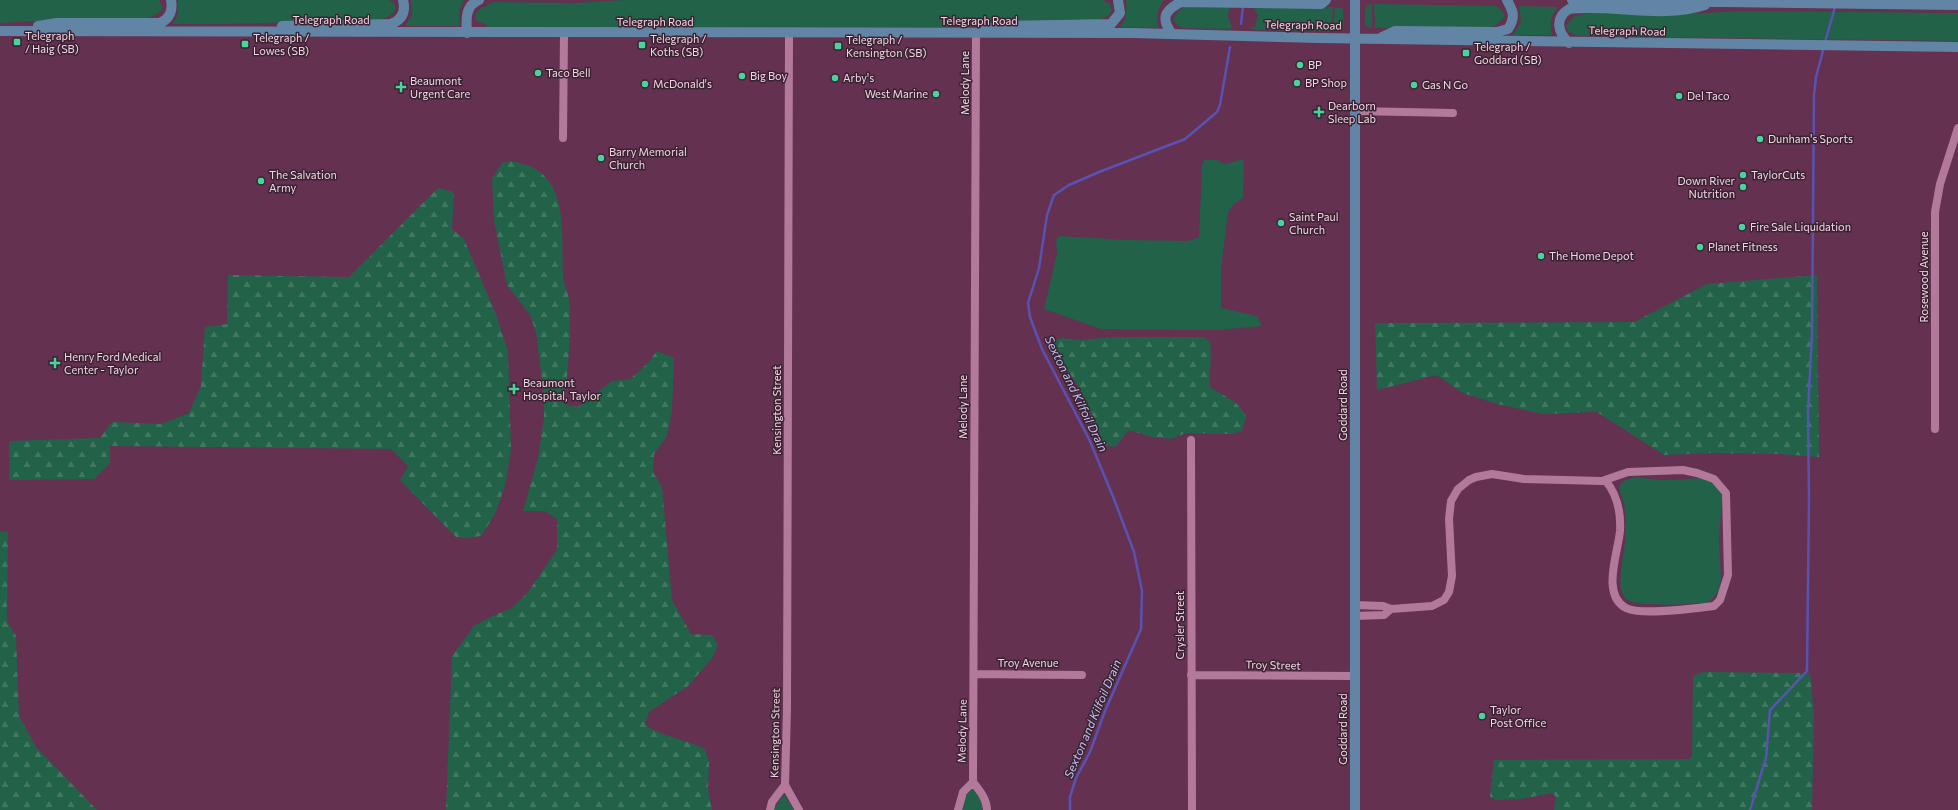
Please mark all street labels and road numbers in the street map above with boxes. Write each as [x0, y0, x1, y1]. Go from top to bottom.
street label: Telegraph Road [292, 13, 370, 26]
street label: Telegraph Road [940, 14, 1018, 27]
street label: Telegraph Road [616, 15, 694, 28]
street label: Telegraph Road [1264, 17, 1342, 32]
street label: Telegraph Road [1588, 23, 1666, 38]
street label: Melody Lane [958, 51, 971, 115]
street label: Rosewood Avenue [1917, 231, 1930, 323]
street label: Kensington Street [770, 365, 783, 455]
street label: Goddard Road [1336, 369, 1349, 441]
street label: Melody Lane [956, 375, 969, 439]
street label: Crysler Street [1173, 590, 1186, 659]
street label: Troy Avenue [997, 656, 1059, 669]
street label: Troy Street [1245, 658, 1301, 671]
street label: Kensington Street [767, 688, 782, 778]
street label: Goddard Road [1336, 693, 1349, 765]
street label: Melody Lane [954, 699, 969, 763]

